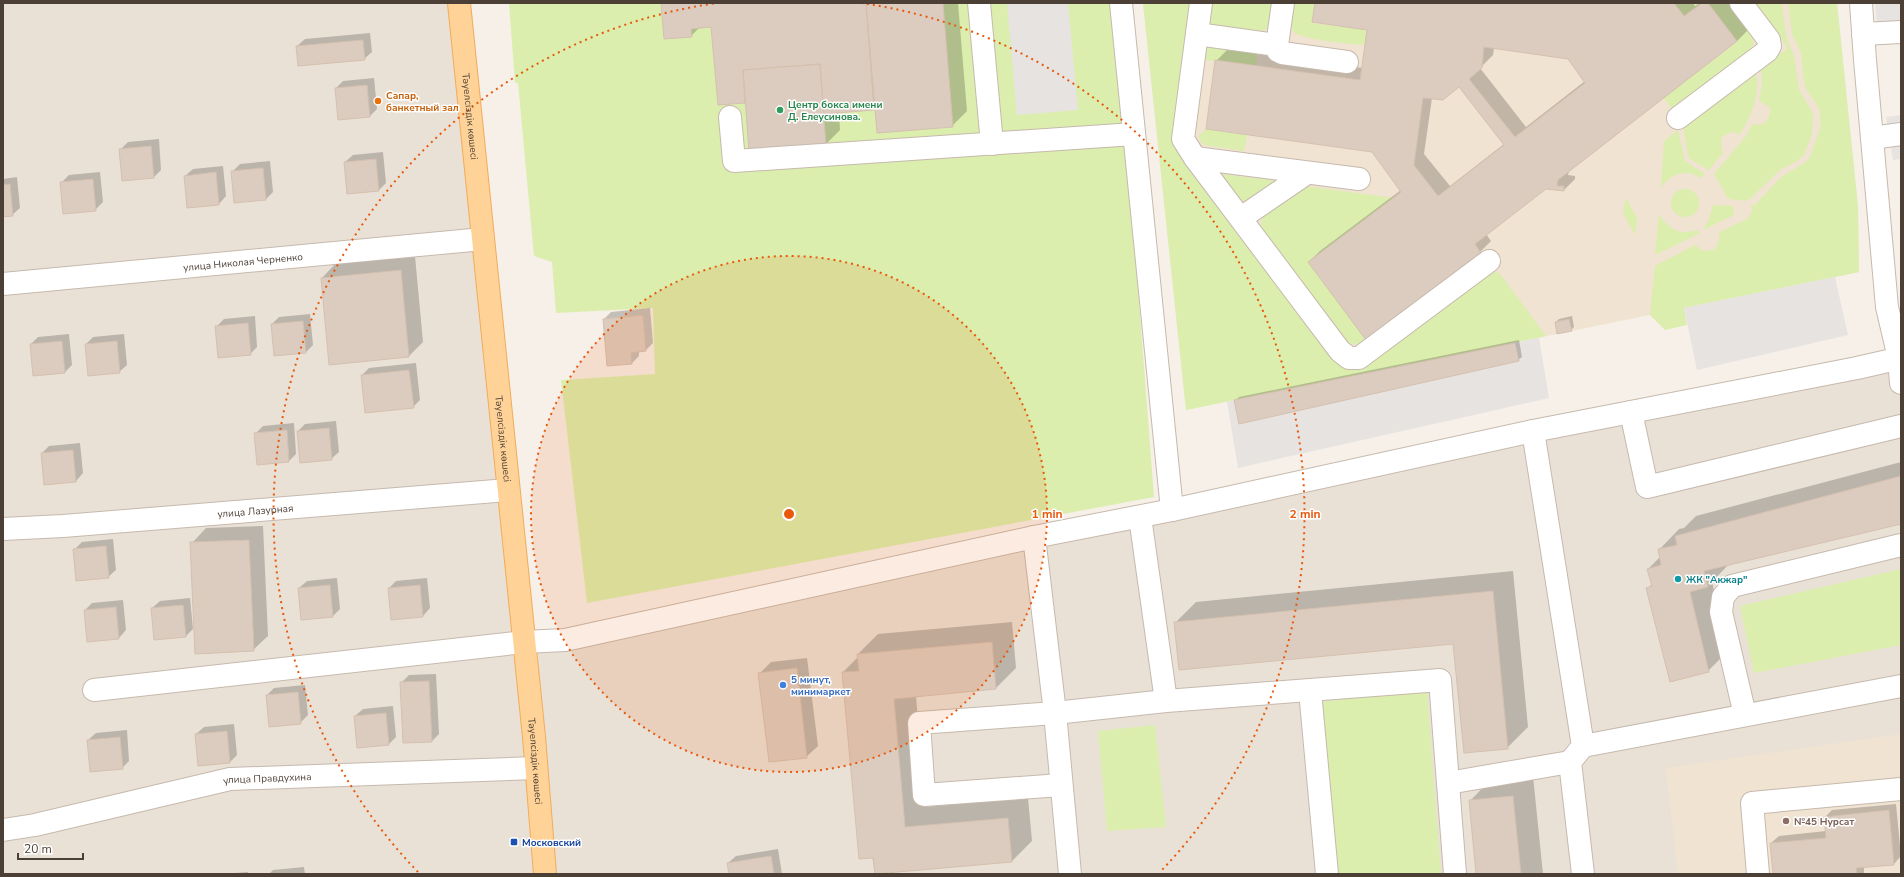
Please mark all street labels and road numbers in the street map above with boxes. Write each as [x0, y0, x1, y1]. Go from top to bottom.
street label: Тәуелсіздік көшесі [458, 73, 481, 160]
street label: улица Николая Черненко [183, 250, 304, 275]
street label: Тәуелсіздік көшесі [491, 395, 514, 483]
street label: улица Лазурная [217, 501, 294, 521]
street label: Тәуелсіздік көшесі [524, 717, 545, 805]
street label: улица Правдухина [222, 770, 312, 788]

